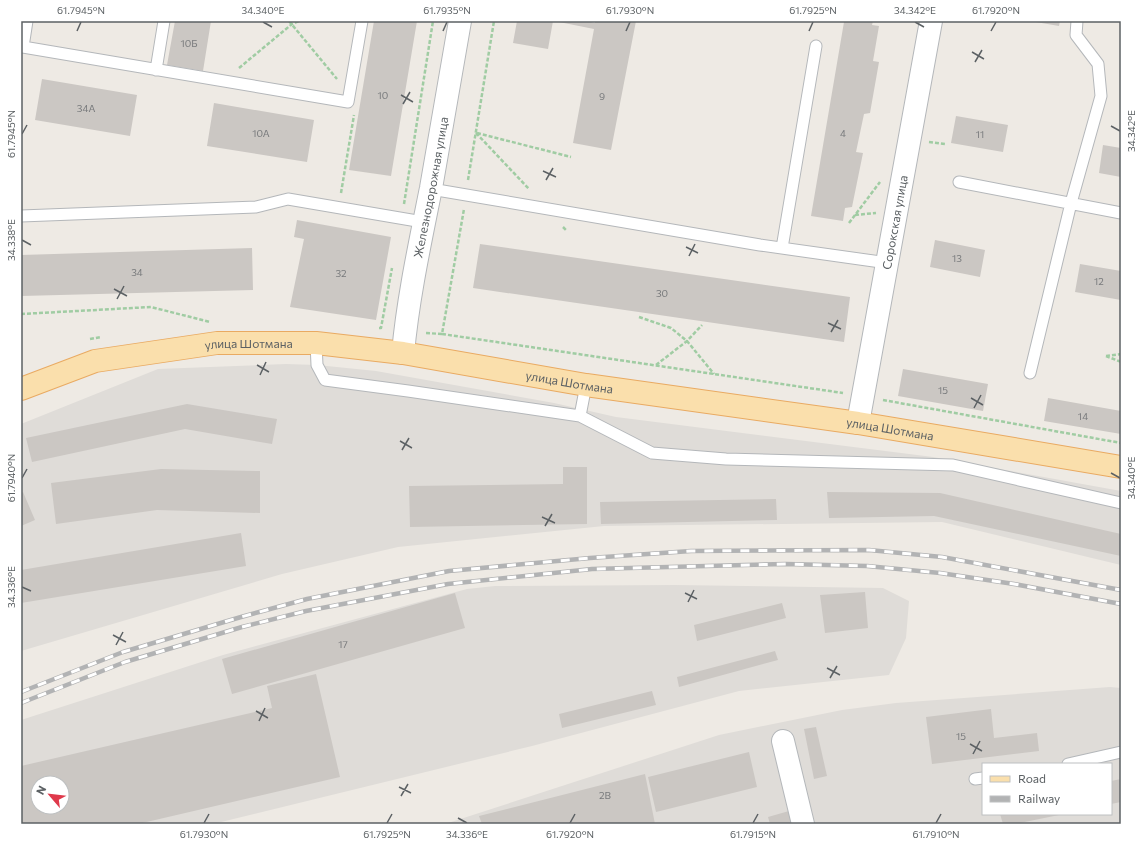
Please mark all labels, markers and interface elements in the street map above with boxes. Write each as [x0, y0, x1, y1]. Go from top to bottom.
text: 61.7945°N [57, 4, 105, 16]
text: 34.340°E [242, 4, 284, 16]
text: 61.7935°N [423, 4, 471, 16]
text: 61.7930°N [606, 4, 654, 16]
text: 61.7925°N [789, 4, 837, 16]
text: 34.342°E [894, 4, 936, 16]
text: 61.7920°N [972, 4, 1020, 16]
house number: 10Б [180, 37, 198, 49]
house number: 10 [378, 89, 388, 101]
house number: 9 [599, 90, 605, 102]
house number: 34А [77, 102, 95, 114]
text: 61.7945°N [5, 110, 17, 158]
text: 34.342°E [1125, 110, 1137, 152]
street label: Железнодорожная улица [410, 116, 450, 259]
house number: 10А [252, 127, 270, 139]
house number: 4 [840, 127, 846, 139]
house number: 11 [976, 128, 984, 140]
street label: Сорокская улица [879, 174, 910, 271]
text: 34.338°E [5, 219, 17, 261]
house number: 13 [952, 252, 962, 264]
house number: 34 [131, 266, 143, 278]
house number: 32 [335, 267, 347, 279]
house number: 12 [1094, 275, 1104, 287]
house number: 30 [656, 287, 668, 299]
street label: улица Шотмана [204, 336, 293, 352]
street label: улица Шотмана [525, 368, 614, 396]
house number: 15 [938, 384, 948, 396]
house number: 14 [1078, 410, 1088, 422]
street label: улица Шотмана [846, 414, 935, 443]
text: 61.7940°N [5, 454, 17, 502]
text: 34.340°E [1125, 457, 1137, 499]
text: 34.336°E [5, 566, 17, 608]
house number: 17 [338, 638, 348, 650]
house number: 15 [956, 730, 966, 742]
legend [982, 763, 1112, 815]
text: Road [1018, 771, 1046, 785]
north arrow [30, 775, 70, 815]
text: N [33, 783, 48, 797]
house number: 2В [599, 789, 612, 801]
text: Railway [1018, 791, 1060, 805]
text: 61.7930°N [180, 828, 228, 840]
text: 61.7925°N [363, 828, 411, 840]
text: 34.336°E [446, 828, 488, 840]
text: 61.7920°N [546, 828, 594, 840]
text: 61.7915°N [730, 828, 776, 840]
text: 61.7910°N [913, 828, 959, 840]

